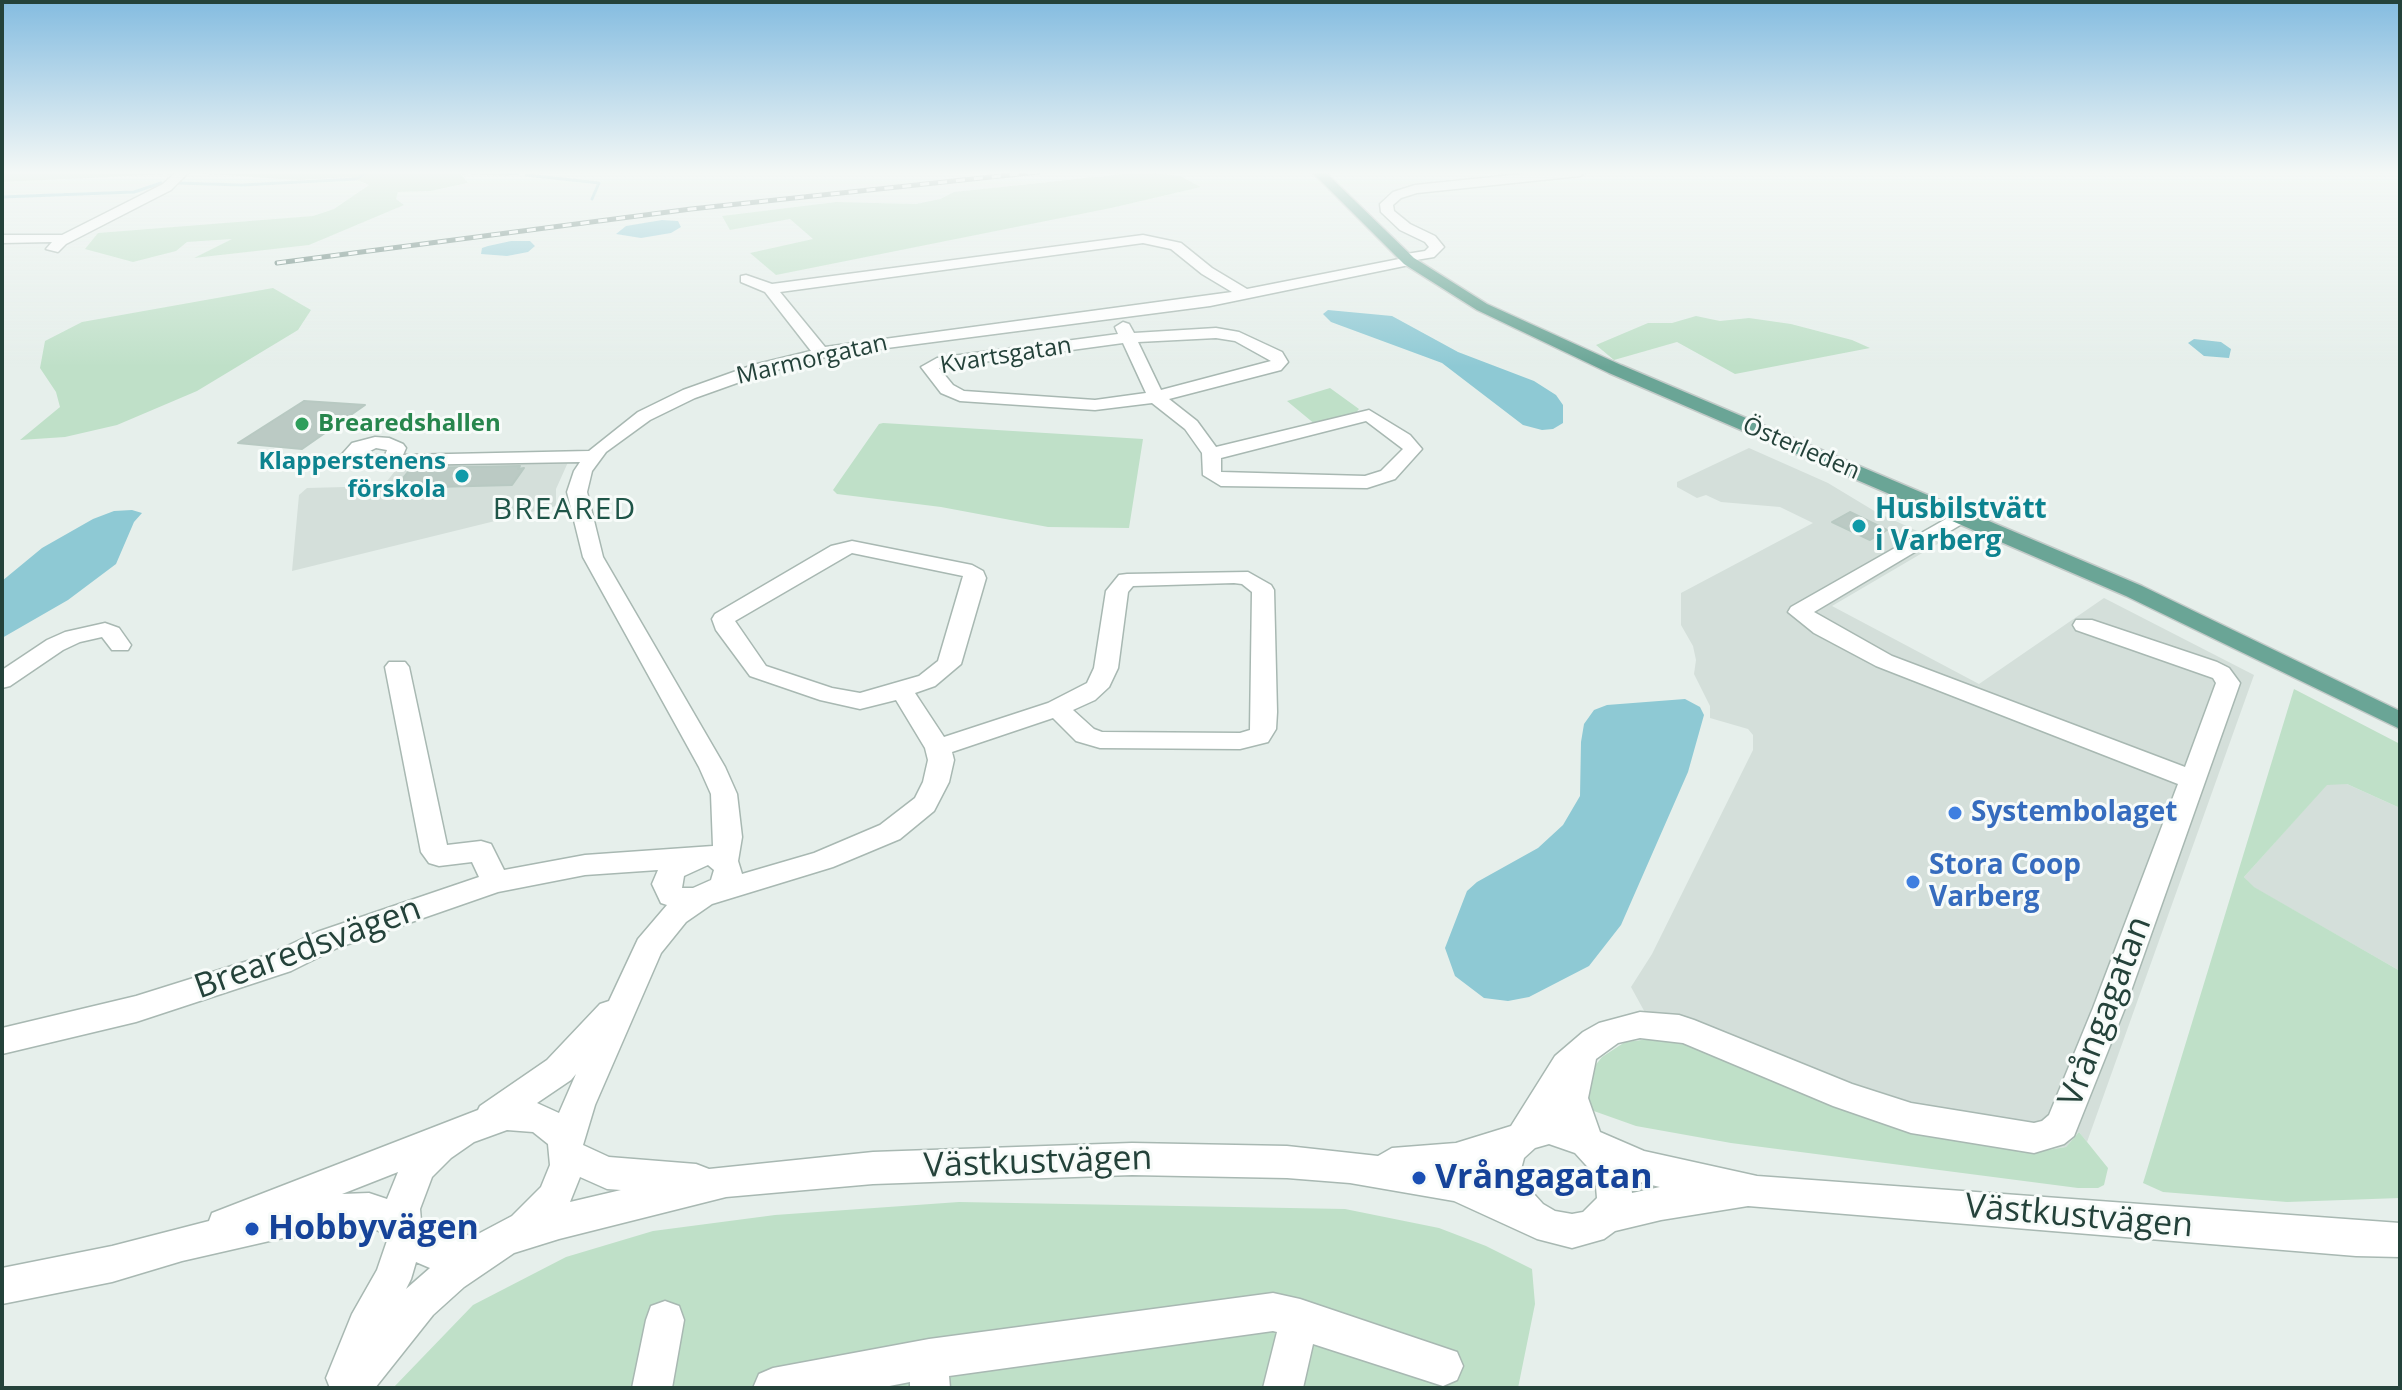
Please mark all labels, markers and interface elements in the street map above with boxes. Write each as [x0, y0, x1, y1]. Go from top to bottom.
street label: Marmorgatan [734, 329, 890, 391]
street label: Kvartsgatan [938, 331, 1074, 381]
place label: Brearedshallen [318, 410, 501, 438]
street label: Österleden [1738, 411, 1864, 487]
marker: Brearedshallen [293, 415, 311, 433]
place label: Klapperstenens förskola [259, 448, 446, 504]
marker: Klapperstenens förskola [453, 467, 471, 485]
district label: BREARED [493, 492, 637, 528]
place label: Husbilstvätt i Varberg [1875, 493, 2047, 559]
marker: Husbilstvätt i Varberg [1850, 517, 1868, 535]
place label: Systembolaget [1971, 796, 2177, 830]
marker: Systembolaget [1946, 804, 1964, 822]
place label: Stora Coop Varberg [1929, 849, 2081, 915]
marker: Stora Coop Varberg [1904, 873, 1922, 891]
street label: Brearedsvägen [189, 889, 427, 1009]
street label: Vrångagatan [2051, 911, 2161, 1113]
street label: Västkustvägen [923, 1139, 1153, 1187]
place label: Vrångagatan [1435, 1158, 1653, 1198]
marker: Vrångagatan [1410, 1169, 1428, 1187]
street label: Västkustvägen [1963, 1187, 2195, 1247]
place label: Hobbyvägen [268, 1209, 479, 1249]
marker: Hobbyvägen [243, 1220, 261, 1238]

